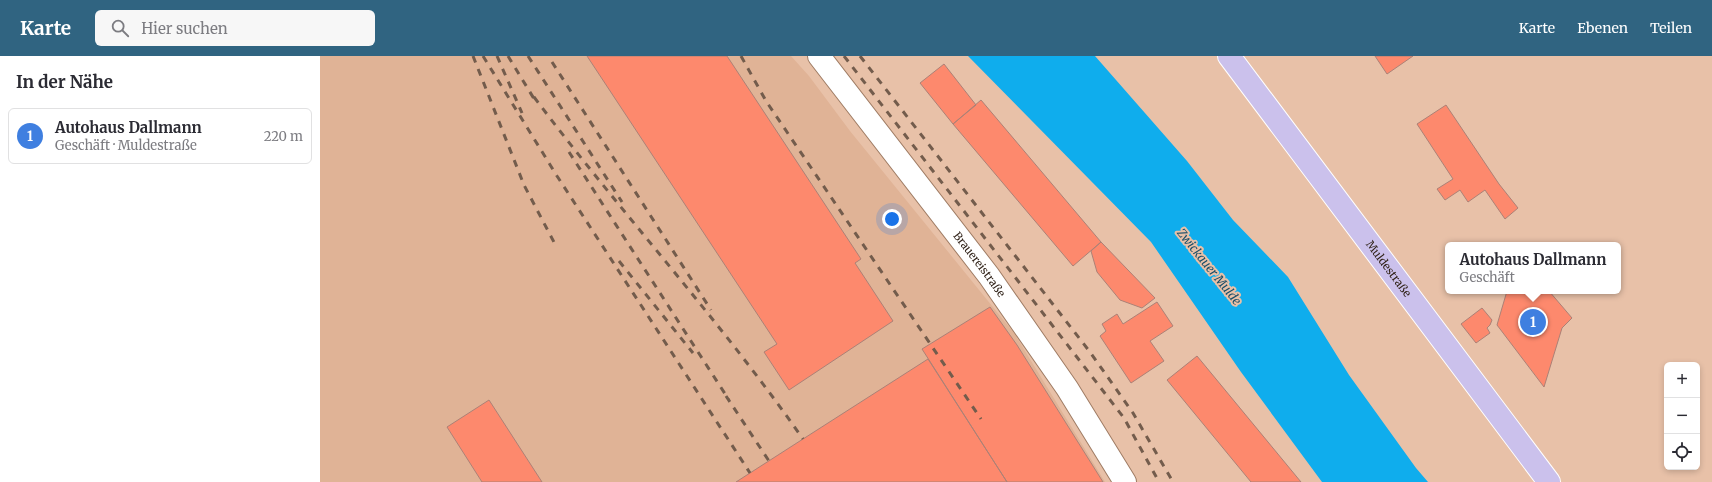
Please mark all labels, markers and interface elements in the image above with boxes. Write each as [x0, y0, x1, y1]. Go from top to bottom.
search box [95, 10, 375, 46]
text: Karte [20, 16, 71, 40]
icon: search [109, 17, 131, 39]
text: Hier suchen [141, 19, 228, 38]
text: Karte [1519, 19, 1555, 37]
text: Ebenen [1577, 19, 1628, 37]
text: Teilen [1650, 19, 1692, 37]
text: In der Nähe [16, 71, 113, 93]
text: Autohaus Dallmann [55, 118, 202, 137]
text: 1 [27, 128, 33, 145]
text: 220 m [264, 128, 303, 145]
text: Geschäft · Muldestraße [55, 137, 197, 154]
your location [882, 209, 902, 229]
water label: Zwickauer Mulde [1173, 225, 1245, 308]
street label: Brauereistraße [950, 229, 1009, 300]
street label: Muldestraße [1363, 238, 1415, 300]
popup [1445, 242, 1621, 294]
text: Autohaus Dallmann [1460, 250, 1606, 269]
text: Geschäft [1460, 269, 1515, 286]
pin: 1 [1520, 307, 1546, 337]
map controls [1664, 362, 1700, 470]
button: + [1664, 362, 1700, 398]
button: − [1664, 398, 1700, 434]
button: locate [1664, 434, 1700, 470]

